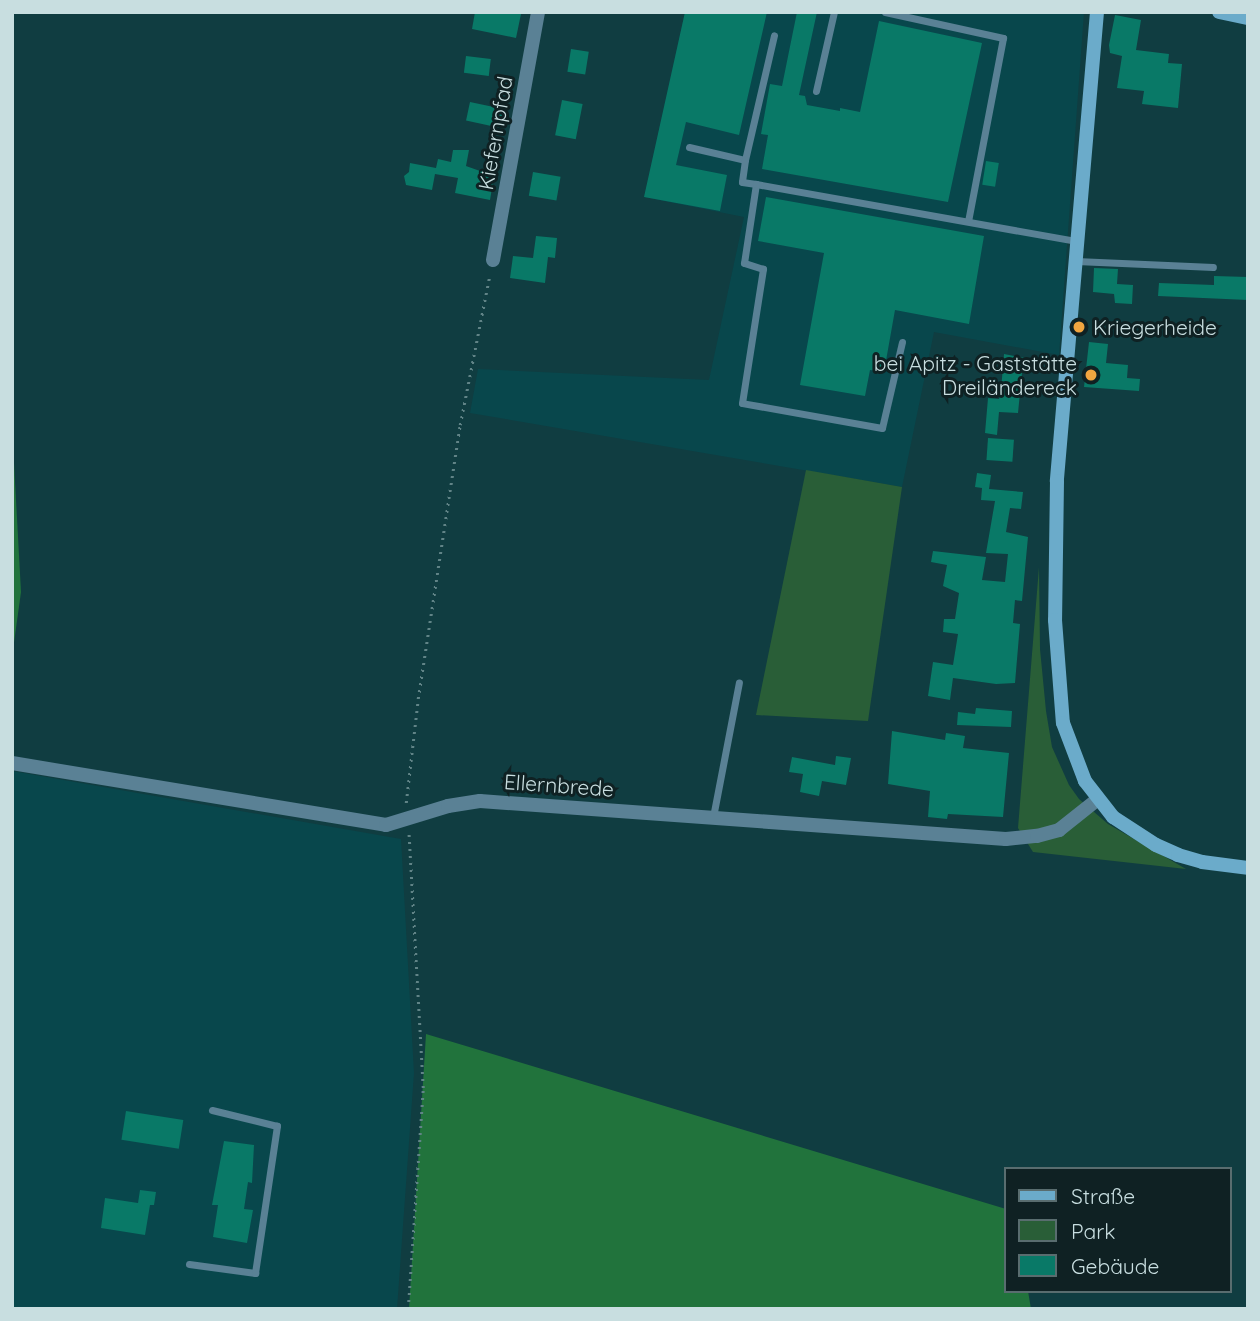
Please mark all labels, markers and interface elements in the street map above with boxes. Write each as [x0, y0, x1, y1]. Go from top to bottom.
street label: Kiefernpfad [473, 74, 517, 192]
place label: Kriegerheide [1093, 314, 1217, 340]
marker: Kriegerheide [1071, 319, 1087, 335]
place label: bei Apitz - Gaststätte Dreiländereck [874, 350, 1077, 400]
marker: bei Apitz - Gaststätte Dreiländereck [1083, 367, 1099, 383]
street label: Ellernbrede [503, 769, 615, 801]
legend [1004, 1167, 1232, 1293]
text: Straße [1071, 1183, 1135, 1209]
text: Park [1071, 1218, 1115, 1244]
text: Gebäude [1071, 1253, 1159, 1279]

